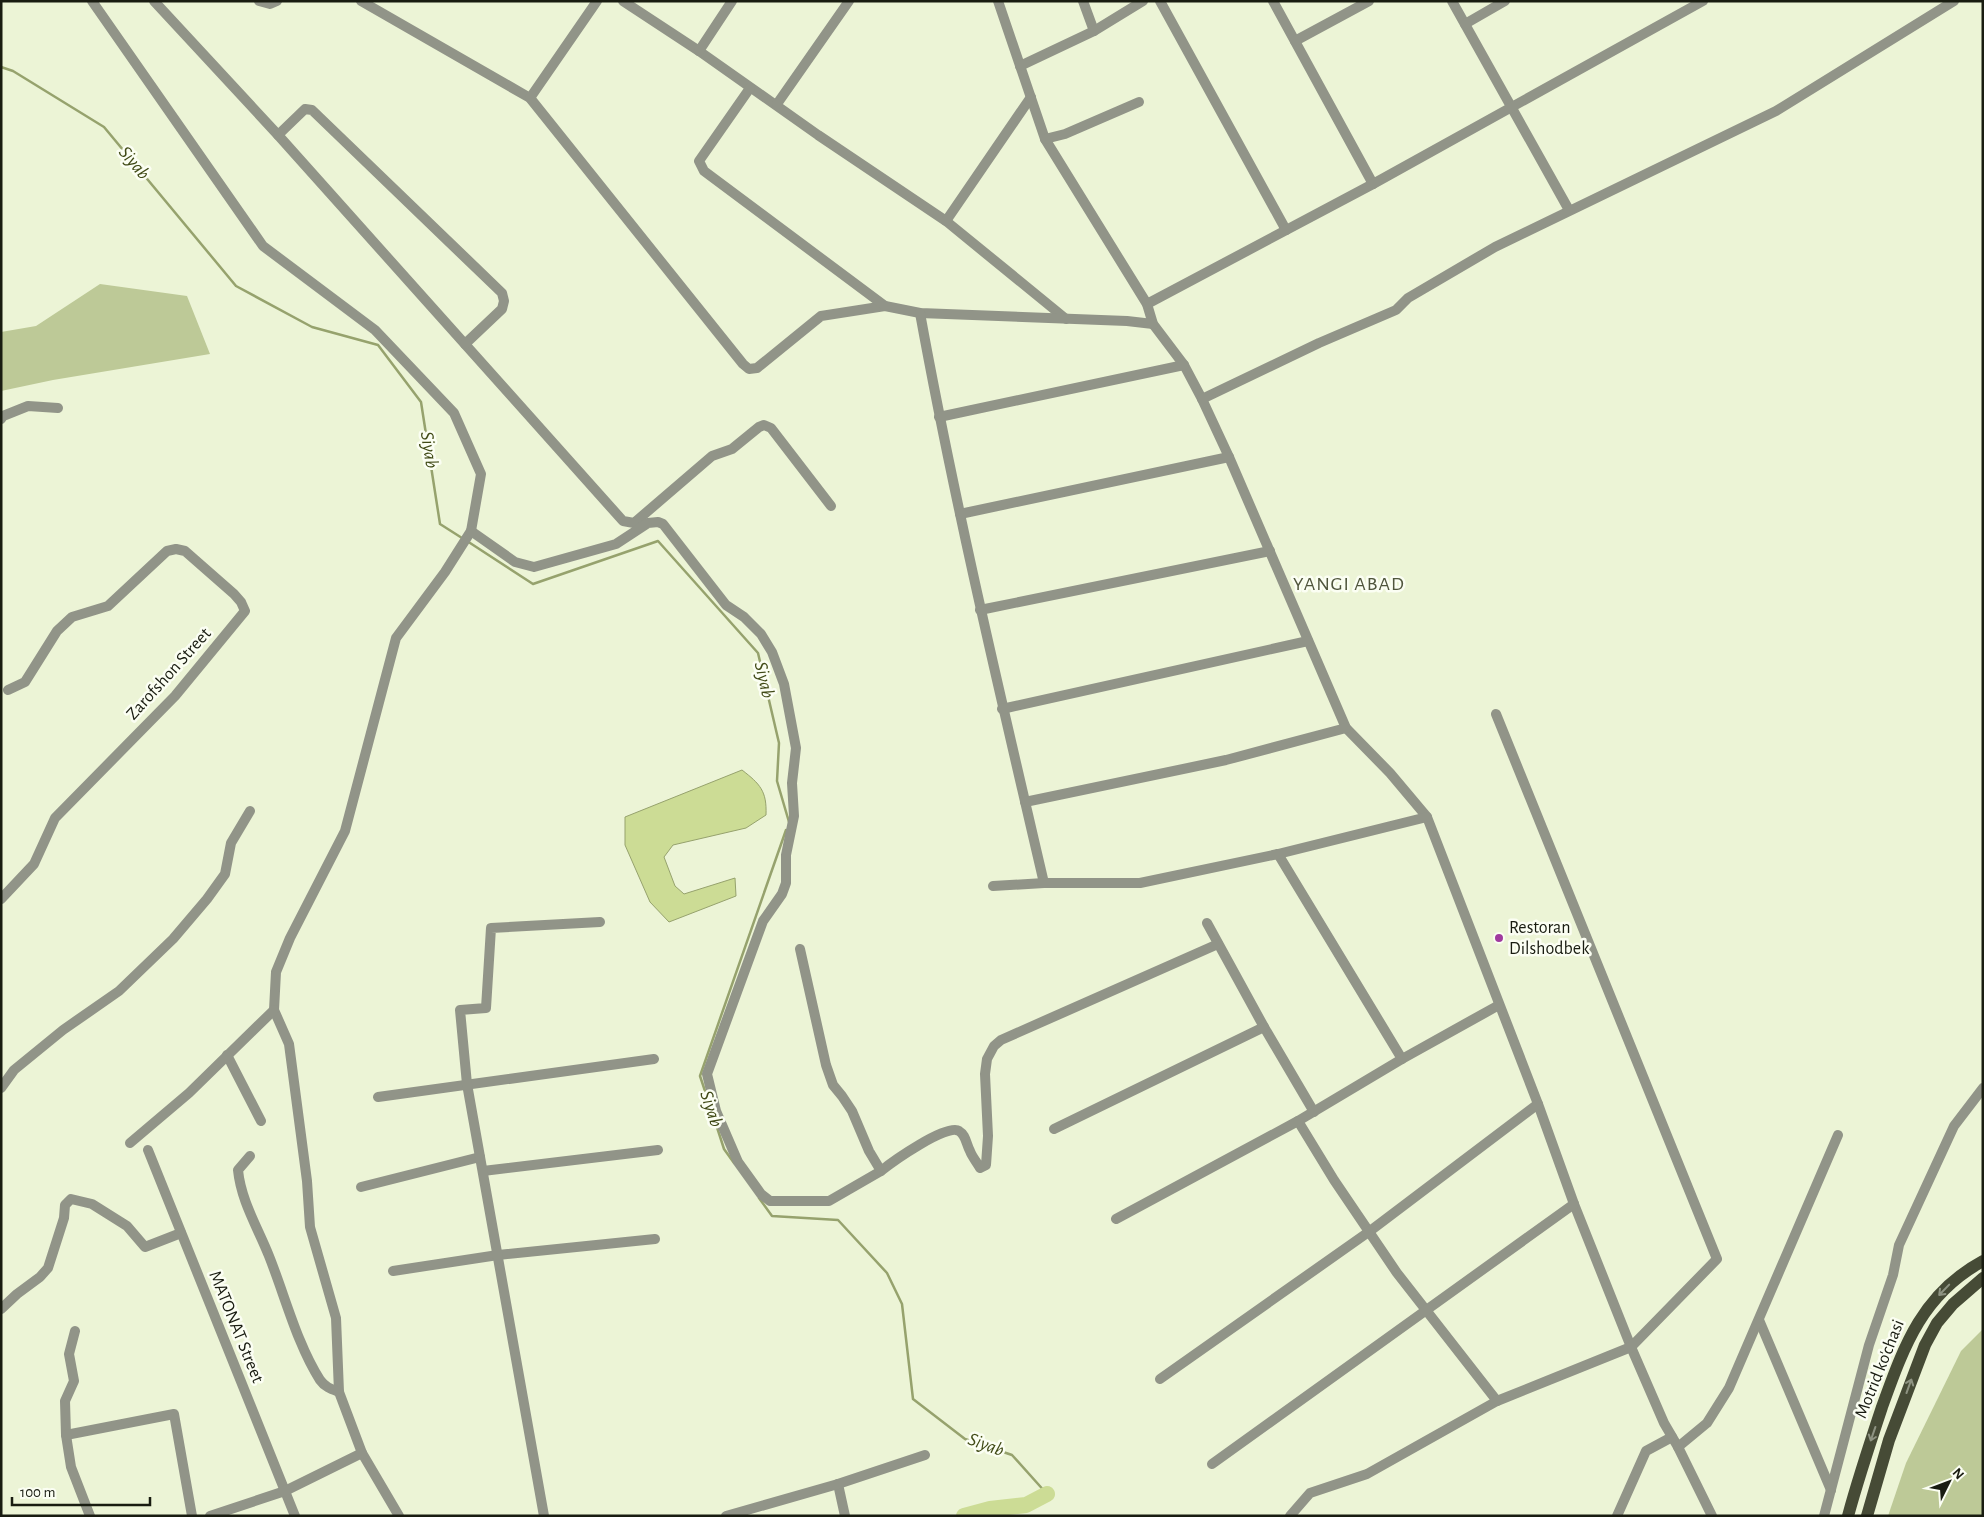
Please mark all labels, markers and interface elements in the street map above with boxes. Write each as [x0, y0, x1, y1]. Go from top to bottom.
water label: Siyab [115, 143, 153, 183]
water label: Siyab [417, 430, 441, 470]
district label: YANGI ABAD [1293, 574, 1405, 594]
street label: Zarofshon Street [123, 624, 215, 723]
water label: Siyab [751, 660, 777, 700]
place label: Restoran Dilshodbek [1509, 919, 1590, 958]
marker: Restoran Dilshodbek [1493, 932, 1505, 944]
water label: Siyab [696, 1088, 726, 1130]
street label: MATONAT Street [205, 1268, 267, 1386]
one-way arrow [1938, 1284, 1950, 1296]
street label: Motrid ko'chasi [1852, 1317, 1908, 1421]
one-way arrow [1905, 1379, 1914, 1394]
one-way arrow [1868, 1426, 1877, 1442]
water label: Siyab [965, 1430, 1007, 1460]
north arrow [1924, 1457, 1974, 1507]
text: N [1949, 1466, 1966, 1482]
scale bar [12, 1474, 150, 1506]
text: 100 m [20, 1485, 55, 1500]

